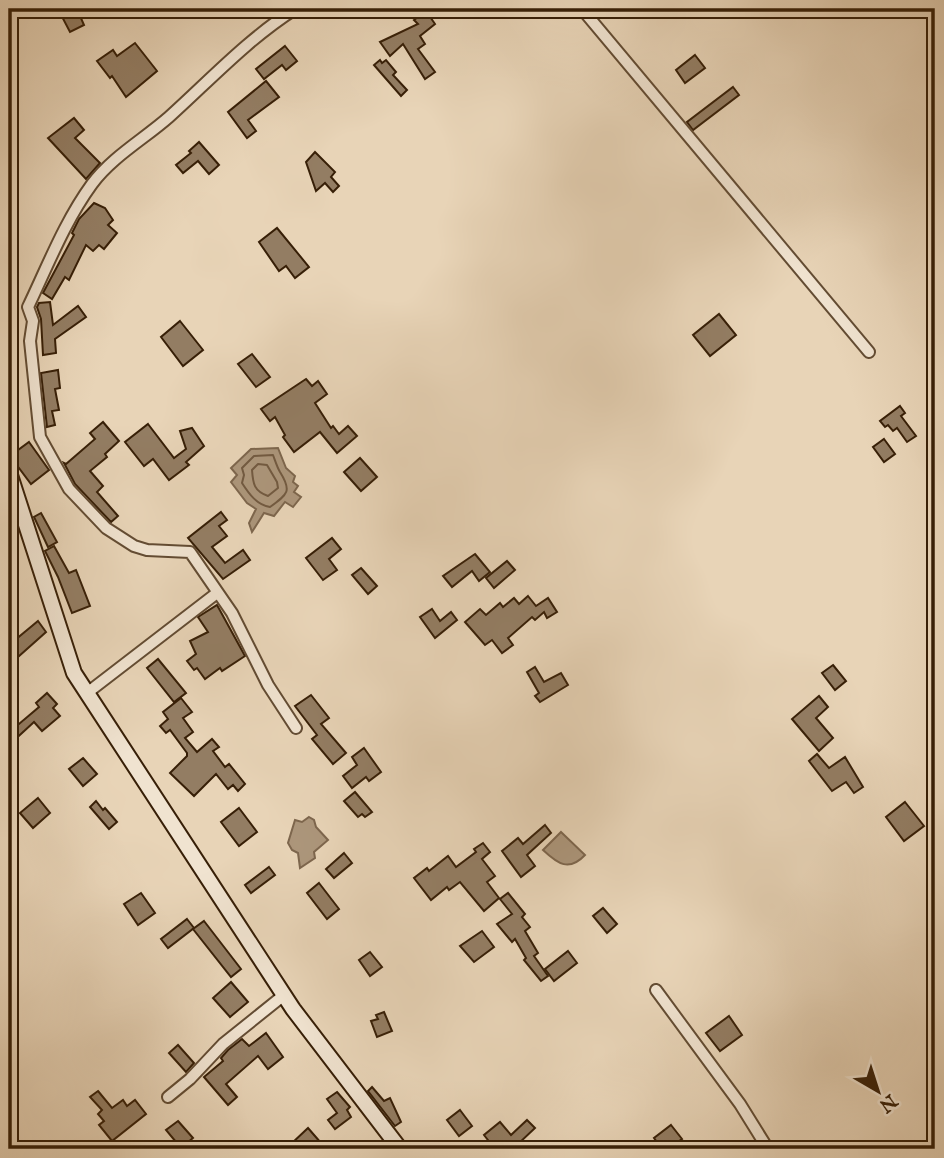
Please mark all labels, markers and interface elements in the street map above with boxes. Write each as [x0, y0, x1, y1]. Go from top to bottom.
north arrow [842, 1056, 912, 1126]
text: N [873, 1088, 902, 1118]

